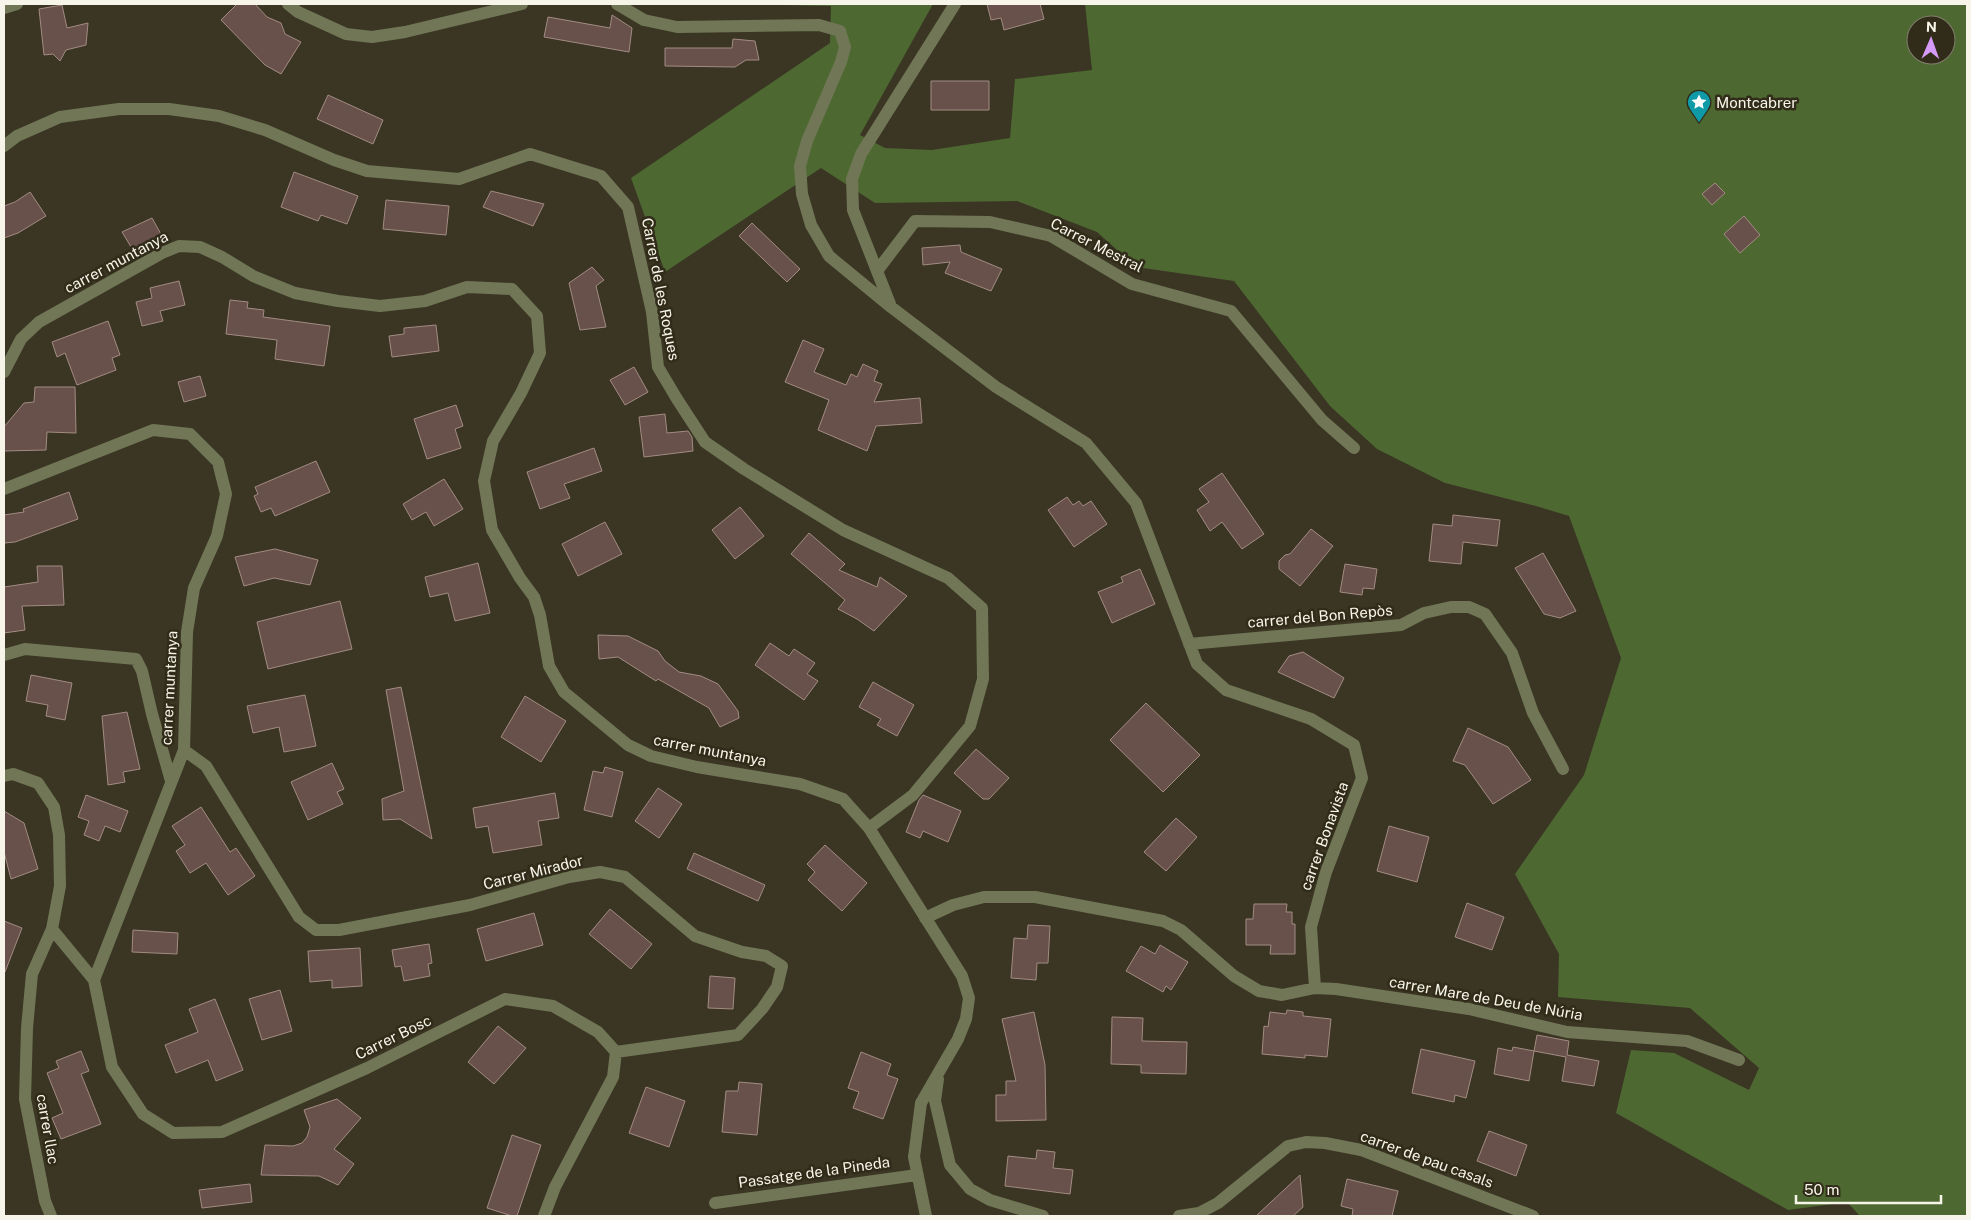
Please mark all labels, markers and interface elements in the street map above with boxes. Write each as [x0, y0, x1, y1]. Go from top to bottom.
north arrow [1906, 15, 1956, 65]
text: N [1926, 19, 1937, 35]
place icon: Montcabrer [1686, 89, 1712, 123]
place label: Montcabrer [1716, 94, 1797, 111]
street label: Carrer Mestral [1048, 214, 1146, 276]
street label: Carrer de les Roques [639, 216, 683, 362]
street label: carrer muntanya [61, 228, 171, 296]
street label: carrer del Bon Repòs [1247, 601, 1393, 631]
street label: carrer muntanya [158, 630, 180, 746]
street label: carrer muntanya [652, 731, 768, 769]
street label: carrer Bonavista [1297, 780, 1351, 892]
street label: Carrer Mirador [481, 851, 585, 893]
street label: carrer Mare de Deu de Núria [1388, 973, 1584, 1023]
street label: Carrer Bosc [352, 1011, 434, 1063]
street label: carrer llac [33, 1092, 63, 1166]
street label: carrer de pau casals [1358, 1127, 1496, 1191]
street label: Passatge de la Pineda [737, 1153, 891, 1191]
scale bar [1796, 1172, 1941, 1204]
text: 50 m [1804, 1181, 1839, 1198]

